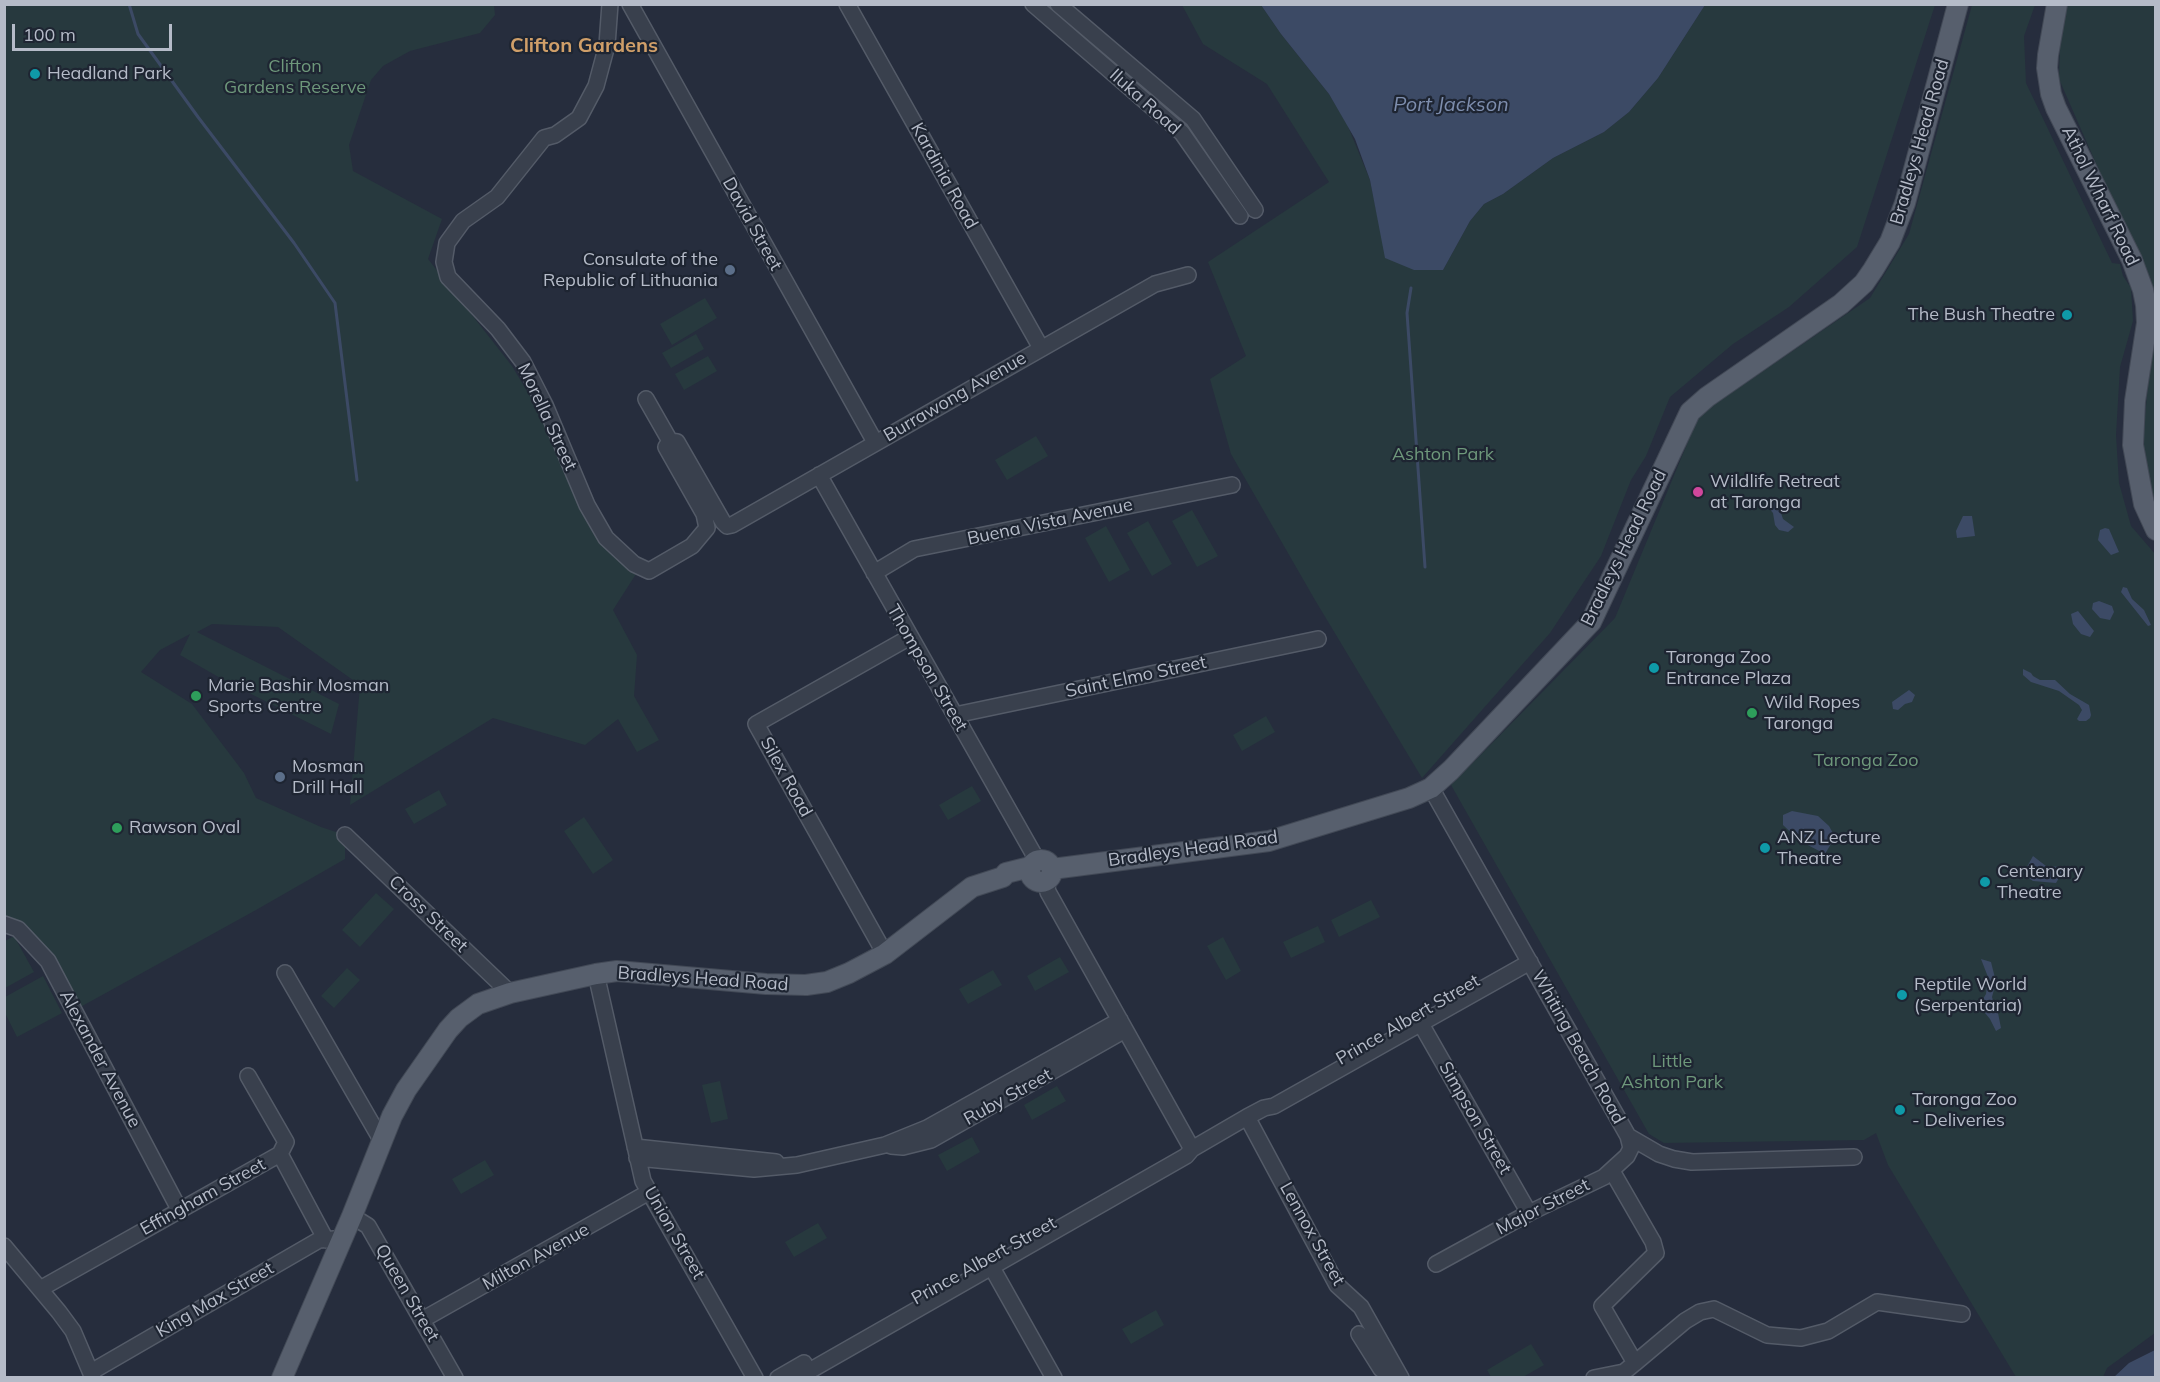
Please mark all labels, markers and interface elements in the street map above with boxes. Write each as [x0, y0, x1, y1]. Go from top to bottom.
scale bar [15, 12, 176, 50]
text: 100 m [23, 23, 76, 46]
district label: Clifton Gardens [510, 34, 658, 58]
park label: Clifton Gardens Reserve [224, 56, 366, 98]
street label: Bradleys Head Road [1886, 57, 1954, 227]
place label: Headland Park [47, 63, 171, 85]
street label: Iluka Road [1105, 64, 1185, 140]
marker: Headland Park [28, 67, 42, 81]
water label: Port Jackson [1393, 93, 1509, 117]
street label: Kardinia Road [906, 119, 982, 233]
street label: Athol Wharf Road [2057, 123, 2143, 269]
street label: David Street [718, 174, 786, 274]
place label: Consulate of the Republic of Lithuania [543, 249, 718, 292]
marker: Consulate of the Republic of Lithuania [723, 263, 737, 277]
place label: The Bush Theatre [1908, 304, 2055, 326]
marker: The Bush Theatre [2060, 308, 2074, 322]
street label: Burrawong Avenue [880, 347, 1030, 447]
street label: Morella Street [513, 360, 581, 474]
park label: Ashton Park [1392, 444, 1494, 466]
street label: Bradleys Head Road [1577, 466, 1671, 630]
place label: Wildlife Retreat at Taronga [1710, 471, 1840, 514]
marker: Wildlife Retreat at Taronga [1691, 485, 1705, 499]
street label: Buena Vista Avenue [965, 494, 1135, 550]
street label: Thompson Street [882, 601, 972, 735]
place label: Taronga Zoo Entrance Plaza [1666, 647, 1791, 690]
street label: Saint Elmo Street [1064, 652, 1208, 702]
marker: Taronga Zoo Entrance Plaza [1647, 661, 1661, 675]
place label: Marie Bashir Mosman Sports Centre [208, 675, 389, 718]
marker: Marie Bashir Mosman Sports Centre [189, 689, 203, 703]
place label: Wild Ropes Taronga [1764, 692, 1860, 734]
marker: Wild Ropes Taronga [1745, 706, 1759, 720]
street label: Silex Road [755, 733, 817, 821]
park label: Taronga Zoo [1814, 750, 1918, 772]
place label: Mosman Drill Hall [292, 756, 364, 798]
marker: Mosman Drill Hall [273, 770, 287, 784]
place label: Rawson Oval [129, 817, 240, 839]
marker: Rawson Oval [110, 821, 124, 835]
street label: Bradleys Head Road [1107, 826, 1279, 872]
place label: ANZ Lecture Theatre [1777, 827, 1880, 870]
marker: ANZ Lecture Theatre [1758, 841, 1772, 855]
place label: Centenary Theatre [1997, 861, 2083, 904]
street label: Cross Street [384, 871, 472, 957]
marker: Centenary Theatre [1978, 875, 1992, 889]
street label: Bradleys Head Road [617, 962, 789, 996]
street label: Whiting Beach Road [1527, 966, 1629, 1128]
street label: Prince Albert Street [1332, 970, 1484, 1070]
place label: Reptile World (Serpentaria) [1914, 974, 2027, 1016]
street label: Alexander Avenue [55, 987, 145, 1131]
marker: Reptile World (Serpentaria) [1895, 988, 1909, 1002]
park label: Little Ashton Park [1621, 1051, 1723, 1094]
street label: Simpson Street [1434, 1058, 1516, 1178]
street label: Ruby Street [960, 1064, 1056, 1130]
place label: Taronga Zoo - Deliveries [1912, 1089, 2017, 1132]
marker: Taronga Zoo - Deliveries [1893, 1103, 1907, 1117]
street label: Effingham Street [137, 1154, 269, 1240]
street label: Major Street [1493, 1174, 1593, 1240]
street label: Lennox Street [1275, 1179, 1349, 1289]
street label: Union Street [639, 1183, 709, 1283]
street label: Prince Albert Street [908, 1212, 1060, 1310]
street label: Milton Avenue [479, 1219, 593, 1295]
street label: Queen Street [370, 1240, 444, 1346]
street label: King Max Street [152, 1258, 278, 1342]

